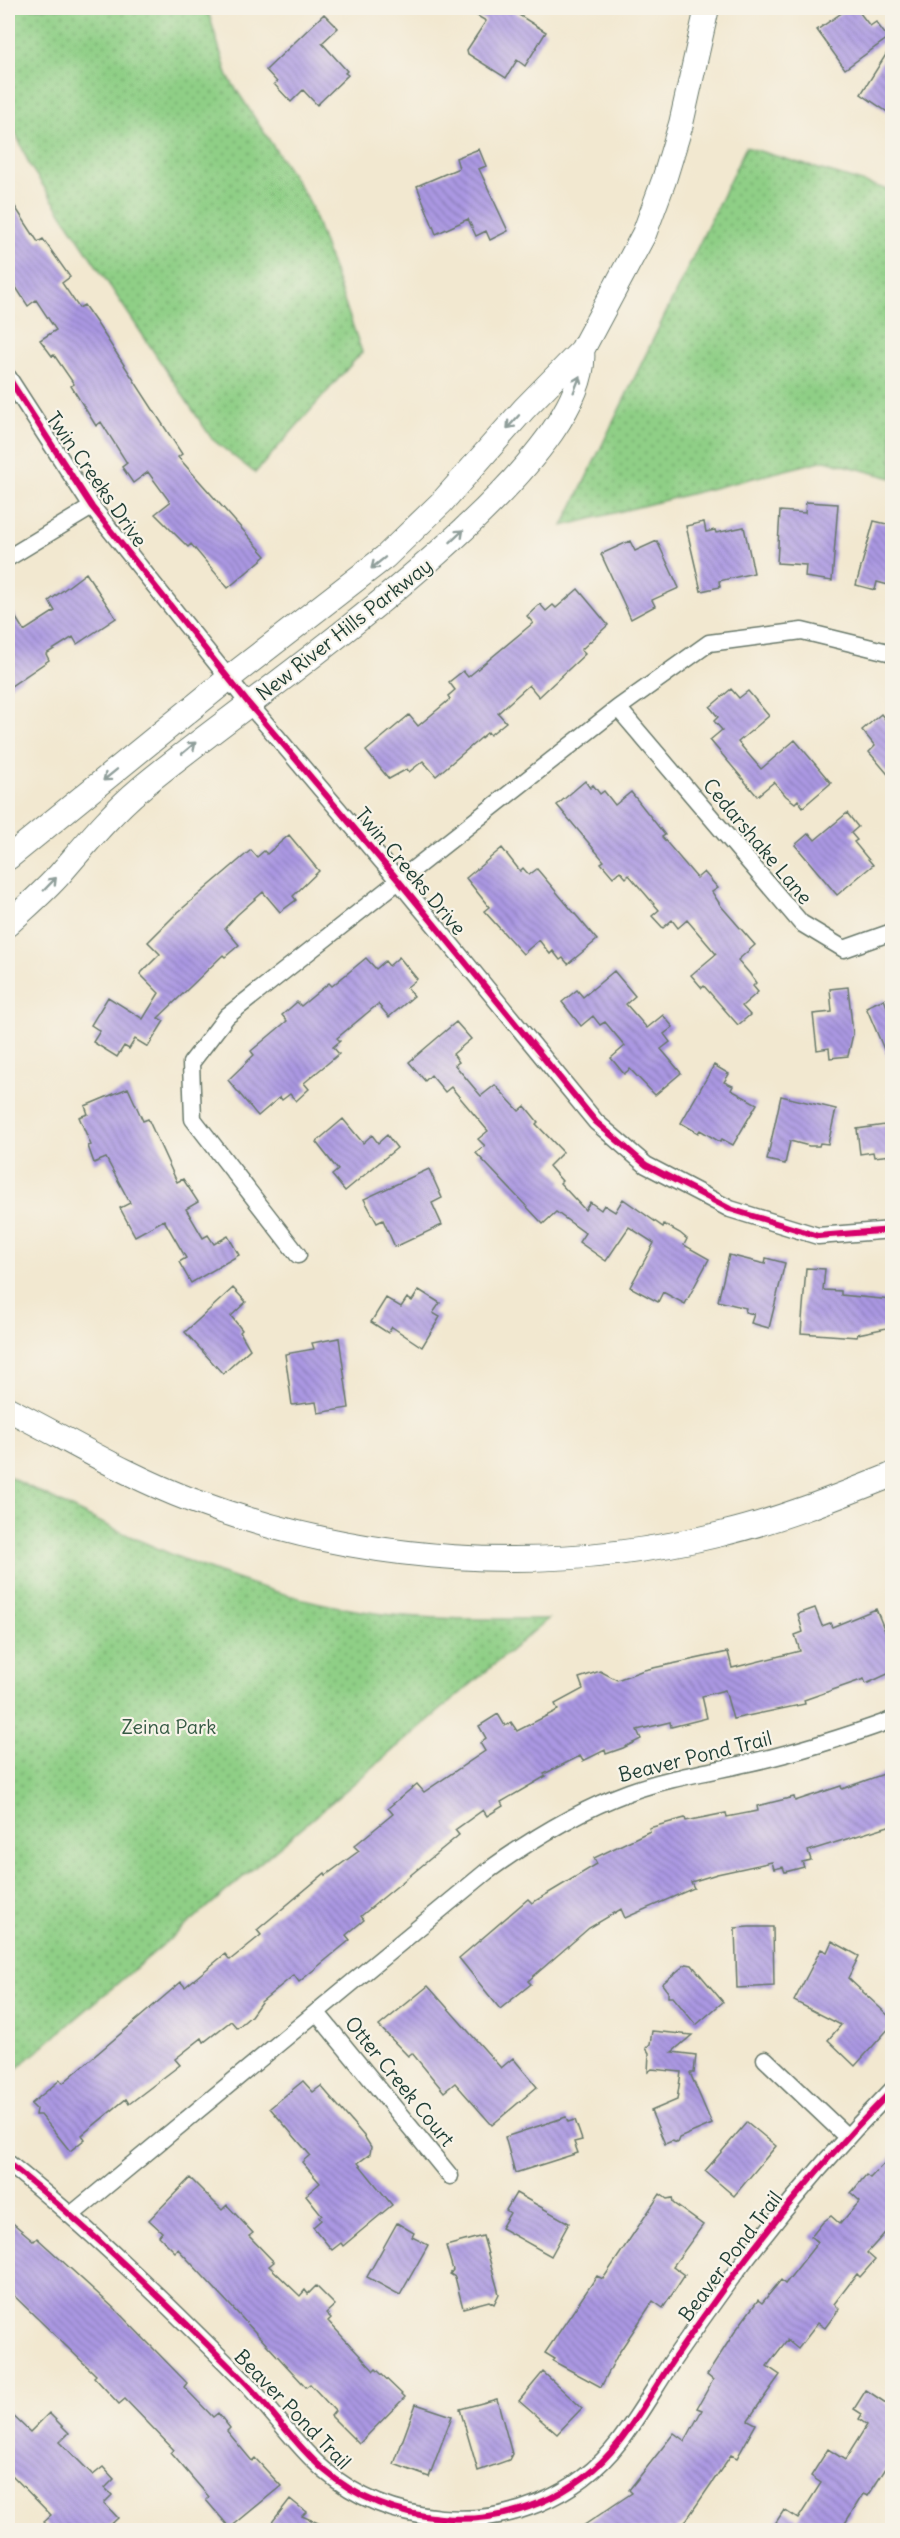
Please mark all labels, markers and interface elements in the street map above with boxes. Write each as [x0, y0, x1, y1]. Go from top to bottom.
one-way arrow [572, 376, 583, 394]
street label: Twin Creeks Drive [41, 407, 153, 551]
one-way arrow [506, 414, 520, 429]
one-way arrow [449, 529, 464, 543]
street label: New River Hills Parkway [251, 552, 437, 706]
one-way arrow [370, 556, 386, 569]
one-way arrow [181, 742, 197, 755]
one-way arrow [102, 768, 118, 781]
street label: Cedarshake Lane [698, 773, 818, 909]
street label: Twin Creeks Drive [350, 802, 472, 940]
one-way arrow [43, 877, 57, 892]
park label: Zeina Park [122, 1714, 216, 1739]
street label: Beaver Pond Trail [616, 1725, 774, 1787]
street label: Otter Creek Court [340, 2011, 460, 2151]
street label: Beaver Pond Trail [673, 2186, 787, 2326]
street label: Beaver Pond Trail [229, 2344, 357, 2474]

